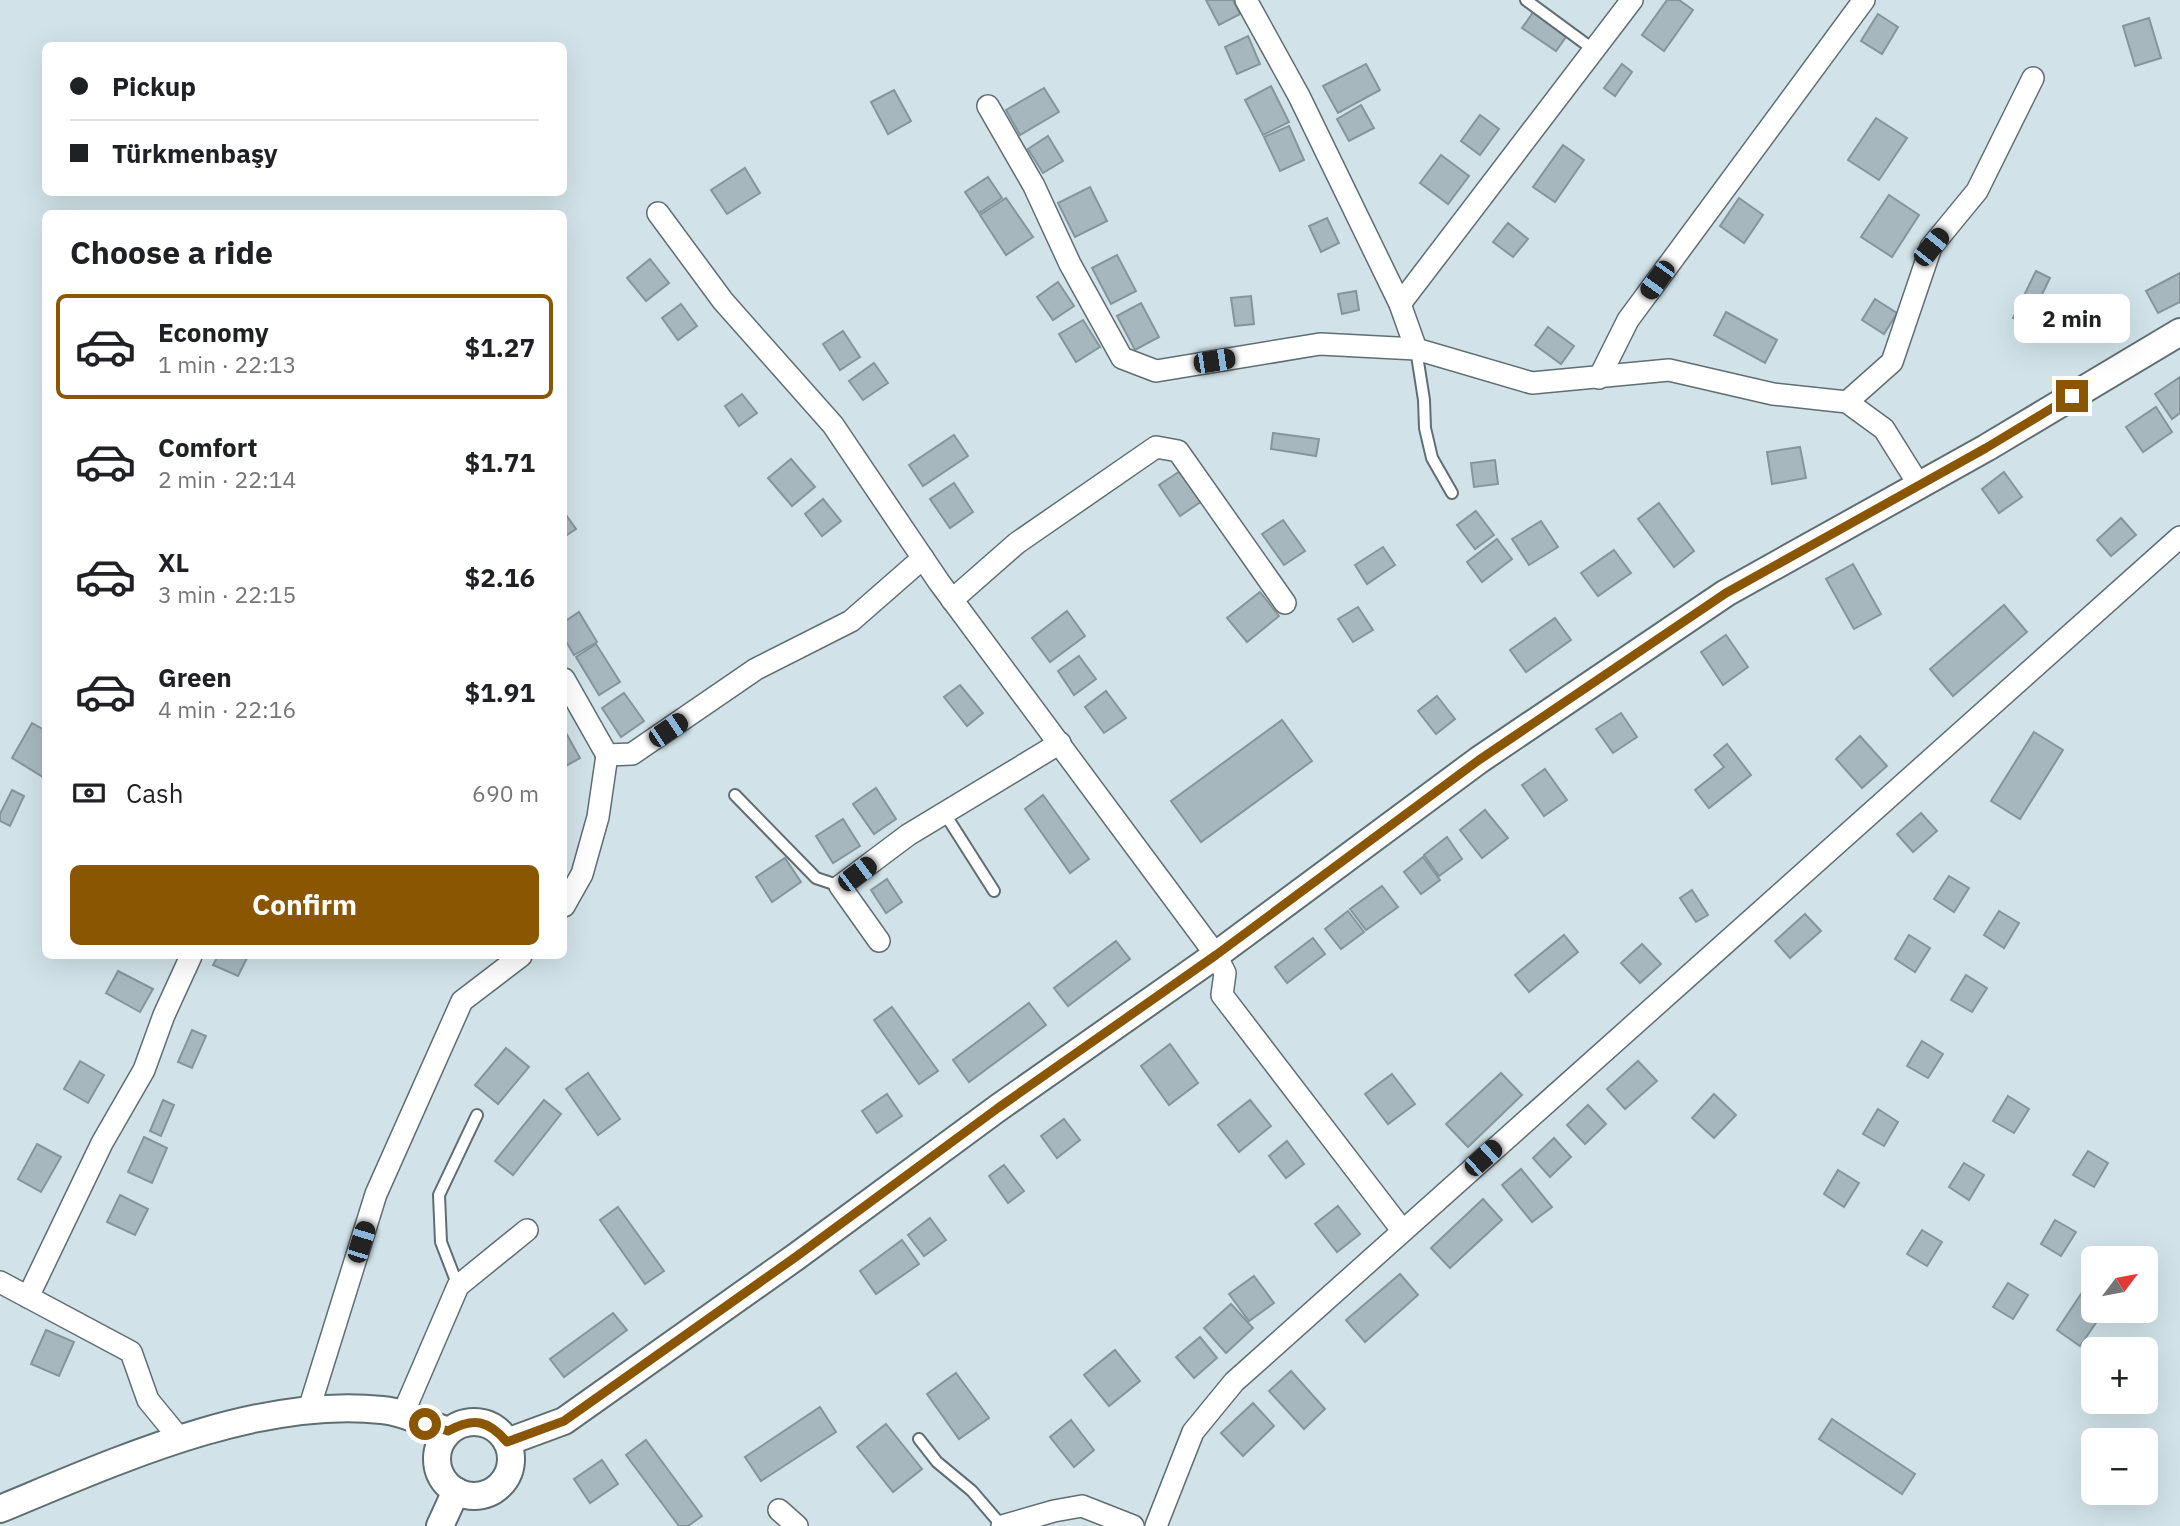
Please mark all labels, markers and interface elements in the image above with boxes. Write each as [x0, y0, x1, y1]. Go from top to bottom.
text: Pickup [112, 69, 196, 103]
text: Türkmenbaşy [112, 136, 278, 170]
car [1910, 224, 1953, 270]
text: Choose a ride [70, 231, 273, 273]
car [1637, 257, 1678, 303]
callout: 2 min [2014, 294, 2130, 344]
text: 2 min [2042, 303, 2102, 333]
icon: car [74, 315, 137, 378]
text: Economy [158, 315, 269, 349]
text: $1.27 [465, 330, 535, 364]
car [1192, 347, 1237, 375]
text: 1 min · 22:13 [158, 349, 296, 379]
route end [2056, 380, 2088, 412]
icon: car [74, 430, 137, 493]
text: Comfort [158, 430, 257, 464]
text: $1.71 [465, 445, 535, 479]
text: 2 min · 22:14 [158, 464, 296, 494]
icon: car [74, 545, 137, 608]
text: XL [158, 545, 189, 579]
text: $2.16 [465, 560, 535, 594]
text: 3 min · 22:15 [158, 579, 296, 609]
icon: car [74, 660, 137, 723]
text: Green [158, 660, 232, 694]
text: $1.91 [465, 675, 535, 709]
text: 4 min · 22:16 [158, 694, 296, 724]
car [645, 710, 692, 750]
icon: cash [70, 774, 108, 812]
text: Cash [126, 776, 183, 810]
text: 690 m [472, 778, 539, 808]
car [834, 853, 881, 895]
button: Confirm [70, 865, 539, 945]
car [1461, 1136, 1506, 1180]
car [345, 1219, 378, 1265]
north arrow [2081, 1246, 2158, 1323]
map controls [2081, 1246, 2158, 1505]
button: + [2081, 1337, 2158, 1414]
route start [409, 1408, 441, 1440]
button: − [2081, 1428, 2158, 1505]

